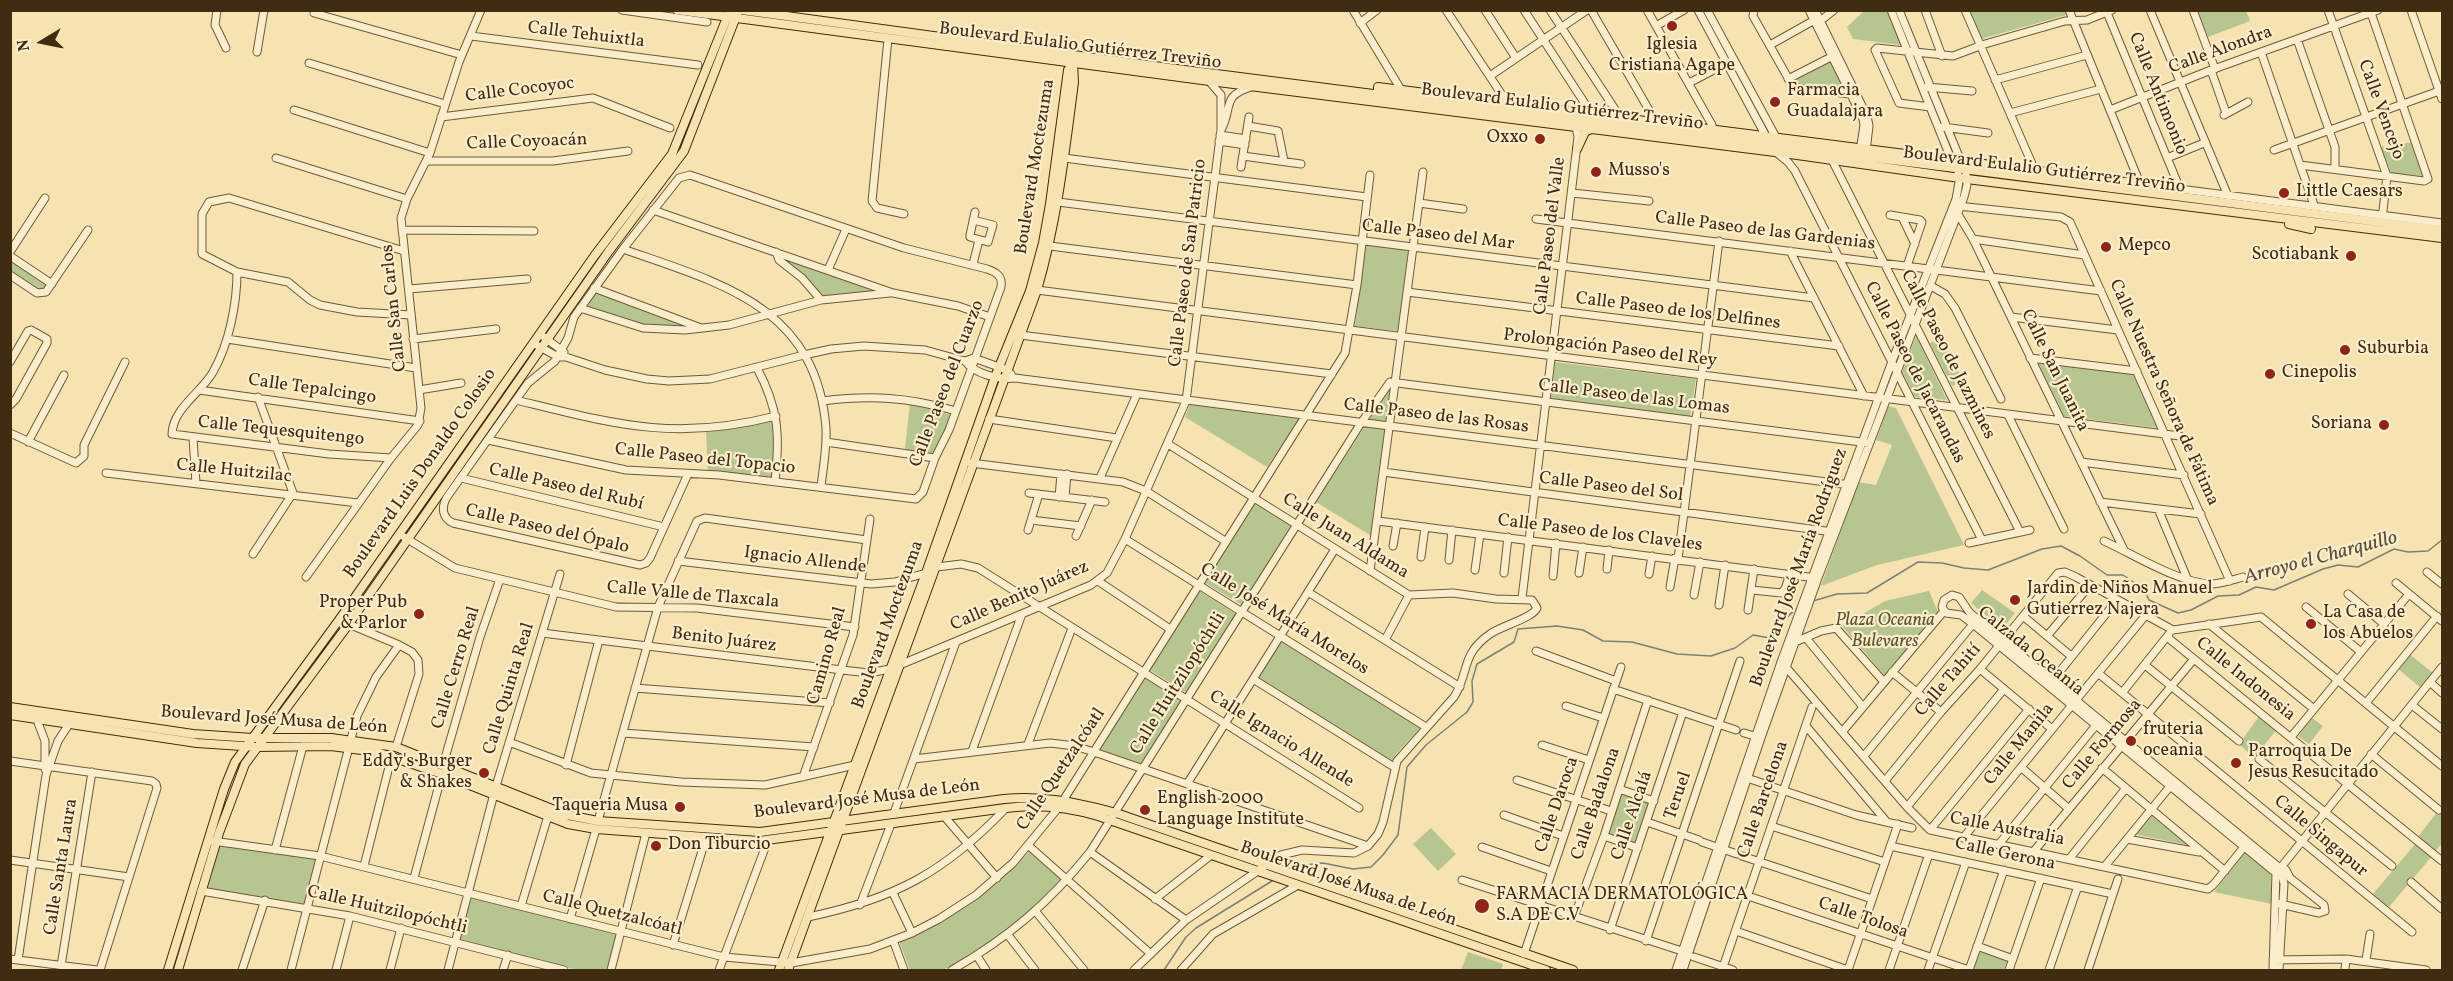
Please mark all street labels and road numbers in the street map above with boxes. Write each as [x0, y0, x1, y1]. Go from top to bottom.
street label: Calle Tehuixtla [526, 18, 646, 54]
street label: Boulevard Eulalio Gutiérrez Treviño [937, 19, 1223, 75]
street label: Calle Alondra [2166, 22, 2276, 80]
street label: Calle Antimonio [2123, 30, 2191, 158]
street label: Calle Vencejo [2352, 57, 2408, 163]
street label: Calle Cocoyoc [464, 74, 576, 108]
street label: Boulevard Moctezuma [1011, 78, 1061, 256]
street label: Boulevard Eulalio Gutiérrez Treviño [1419, 80, 1705, 136]
street label: Calle Coyoacán [466, 130, 588, 156]
street label: Boulevard Eulalio Gutiérrez Treviño [1901, 143, 2187, 199]
street label: Calle Paseo del Valle [1531, 156, 1571, 316]
street label: Calle Paseo de San Patricio [1166, 158, 1212, 368]
street label: Calle Paseo de las Gardenias [1654, 208, 1876, 256]
street label: Calle Paseo del Mar [1361, 216, 1515, 256]
street label: Calle San Carlos [378, 243, 412, 373]
street label: Calle Paseo de Jazmines [1895, 267, 1999, 443]
street label: Calle Nuestra Señora de Fátima [2103, 276, 2223, 510]
street label: Calle Paseo de Jacarandas [1859, 279, 1969, 467]
street label: Calle Paseo de los Delfines [1574, 289, 1782, 335]
street label: Calle Paseo del Cuarzo [906, 297, 990, 471]
street label: Calle San Juanita [2015, 306, 2093, 436]
street label: Prolongación Paseo del Rey [1502, 325, 1718, 373]
street label: Boulevard Luis Donaldo Colosio [340, 365, 502, 583]
street label: Calle Tepalcingo [247, 370, 377, 410]
street label: Calle Paseo de las Lomas [1537, 376, 1731, 420]
street label: Calle Paseo de las Rosas [1342, 395, 1530, 439]
street label: Calle Tequesquitengo [197, 413, 365, 451]
street label: Calle Paseo del Topacio [614, 440, 796, 480]
street label: Boulevard José María Rodríguez [1747, 446, 1853, 690]
street label: Calle Huitzilac [175, 455, 293, 489]
street label: Calle Paseo del Rubí [487, 460, 645, 516]
street label: Calle Paseo del Sol [1538, 468, 1684, 508]
street label: Calle Juan Aldama [1278, 489, 1412, 585]
street label: Calle Paseo del Ópalo [463, 501, 631, 559]
street label: Calle Paseo de los Claveles [1496, 511, 1704, 557]
street label: Boulevard Moctezuma [849, 538, 929, 712]
street label: Ignacio Allende [742, 543, 868, 579]
street label: Calle Benito Juárez [948, 557, 1092, 637]
street label: Calle José María Morelos [1196, 559, 1372, 681]
street label: Calle Valle de Tlaxcala [606, 578, 780, 614]
street label: Calzada Oceanía [1972, 603, 2088, 701]
street label: Calle Cerro Real [428, 604, 486, 732]
street label: Camino Real [804, 605, 852, 707]
street label: Calle Huitzilopóchtli [1126, 609, 1232, 759]
street label: Calle Quinta Real [480, 620, 540, 758]
street label: Benito Juárez [670, 624, 778, 658]
street label: Calle Indonesia [2191, 633, 2299, 727]
street label: Calle Tahití [1911, 640, 1987, 722]
street label: Calle Ignacio Allende [1204, 687, 1358, 793]
street label: Calle Formosa [2059, 695, 2147, 795]
street label: Calle Manila [1980, 699, 2060, 791]
street label: Boulevard José Musa de León [160, 702, 388, 740]
street label: Calle Quetzalcóatl [1013, 705, 1111, 835]
street label: Calle Barcelona [1734, 739, 1794, 861]
street label: Calle Badalona [1568, 745, 1626, 863]
street label: Calle Daroca [1532, 754, 1584, 856]
street label: Calle Alcalá [1608, 769, 1658, 863]
street label: Teruel [1661, 769, 1697, 823]
street label: Boulevard José Musa de León [753, 775, 981, 825]
street label: Calle Singapur [2269, 791, 2371, 883]
street label: Calle Santa Laura [41, 797, 83, 937]
street label: Calle Australia [1948, 808, 2066, 852]
street label: Calle Gerona [1953, 834, 2057, 876]
street label: Boulevard José Musa de León [1237, 838, 1459, 932]
street label: Calle Huitzilopóchtli [305, 882, 469, 940]
street label: Calle Quetzalcóatl [540, 886, 684, 942]
street label: Calle Tolosa [1815, 894, 1911, 944]

